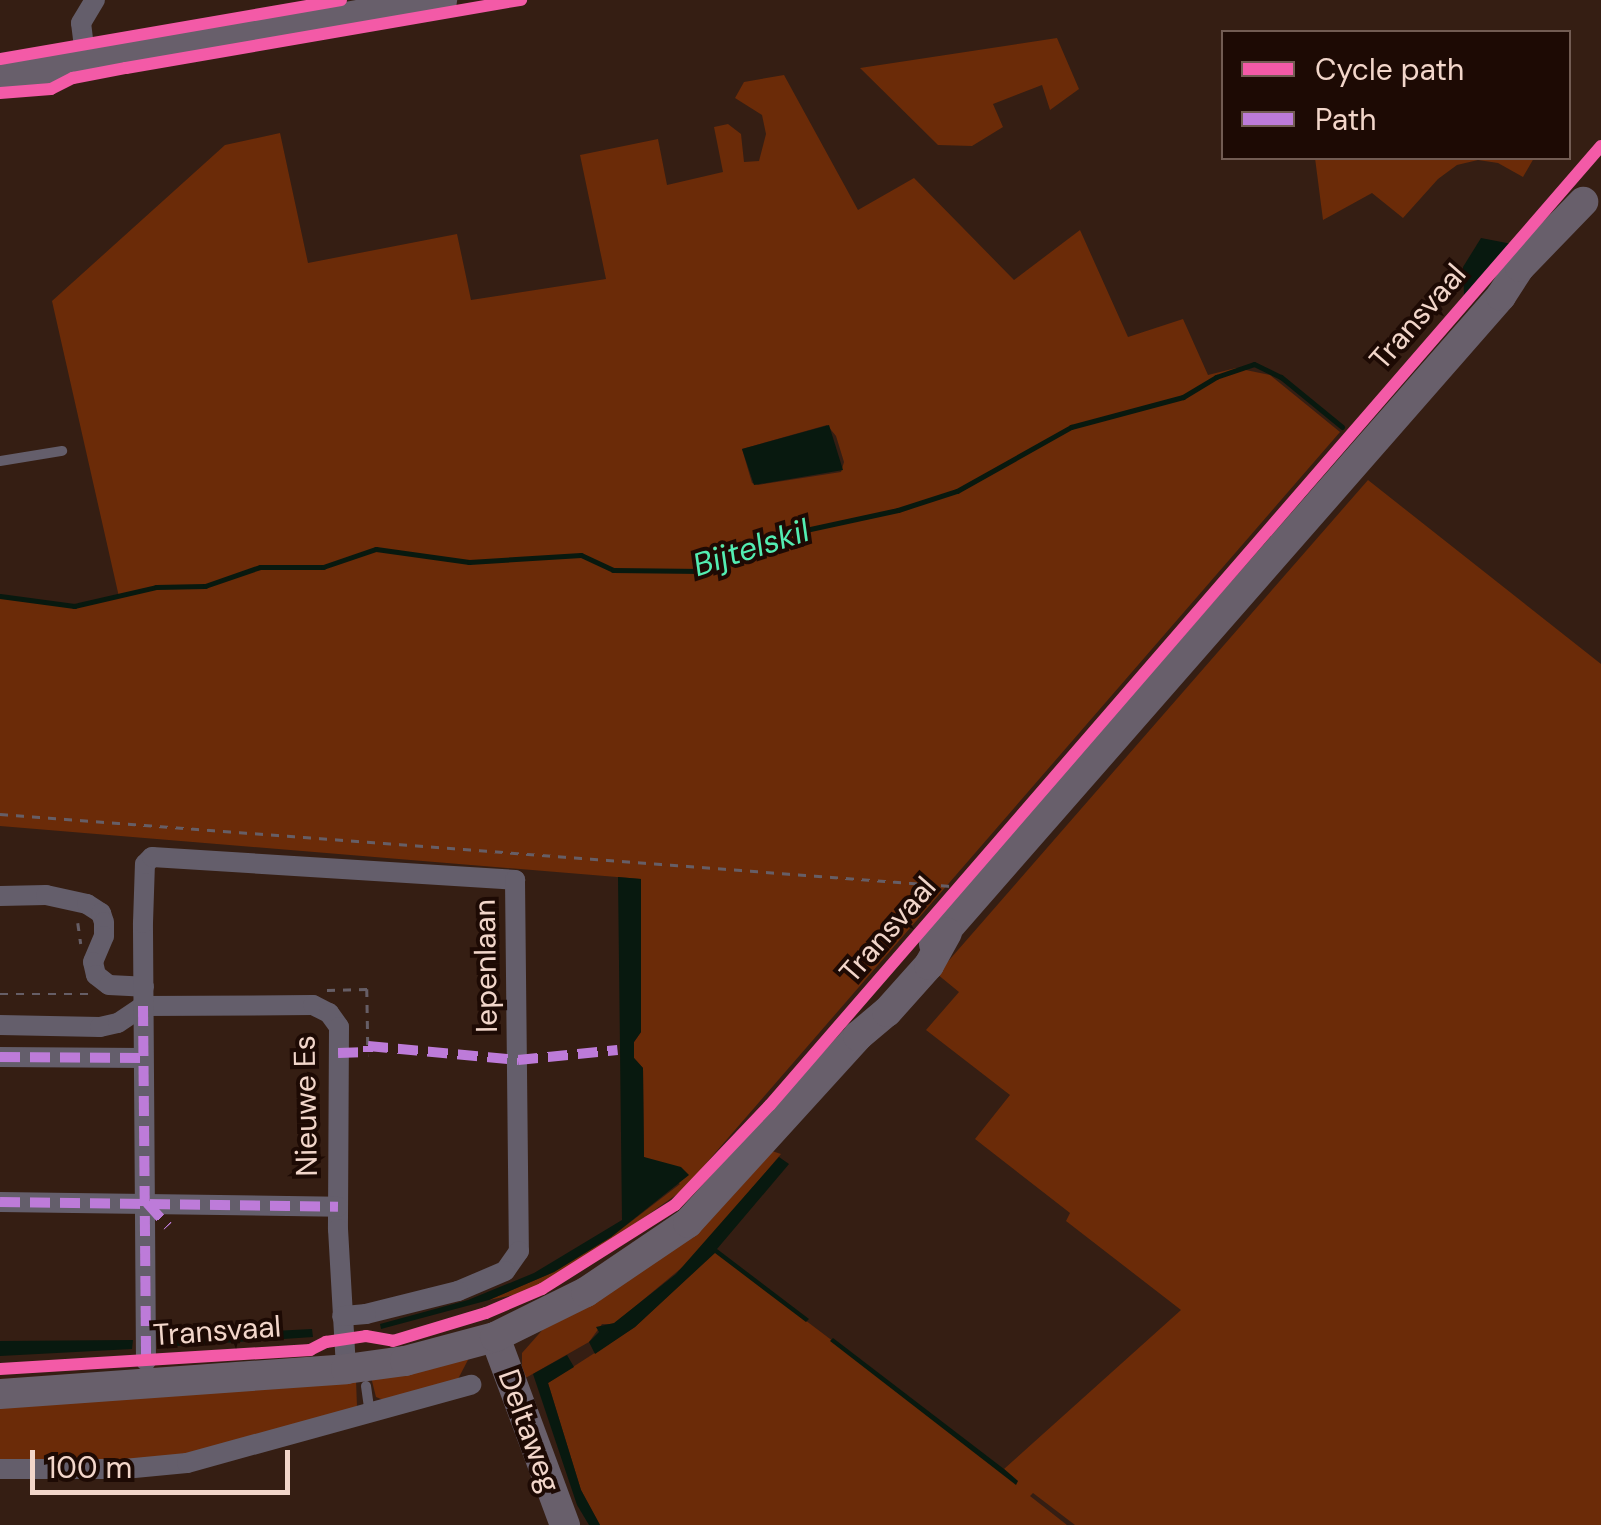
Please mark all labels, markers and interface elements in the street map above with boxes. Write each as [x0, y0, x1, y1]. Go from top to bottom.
legend [1221, 30, 1571, 160]
text: Cycle path [1315, 50, 1464, 89]
text: Path [1315, 100, 1377, 139]
street label: Transvaal [1362, 257, 1474, 377]
water label: Bijtelskil [688, 511, 814, 585]
street label: Transvaal [832, 870, 944, 990]
street label: Iepenlaan [467, 899, 505, 1033]
street label: Nieuwe Es [287, 1035, 325, 1177]
street label: Transvaal [152, 1309, 282, 1353]
street label: Deltaweg [490, 1365, 568, 1497]
scale bar [35, 1430, 295, 1492]
text: 100 m [47, 1448, 132, 1487]

